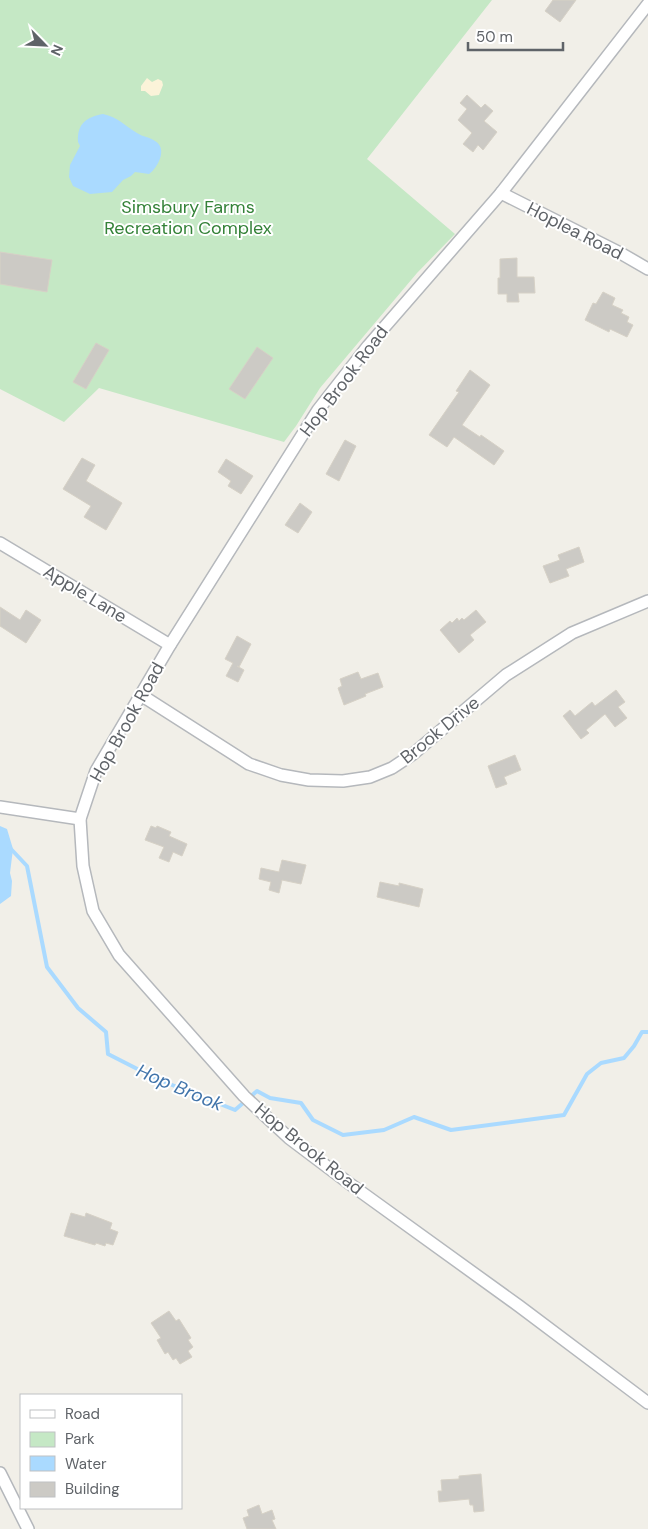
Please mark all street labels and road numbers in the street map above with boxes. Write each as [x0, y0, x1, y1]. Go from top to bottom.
street label: Hoplea Road [523, 196, 627, 266]
street label: Hop Brook Road [294, 321, 394, 441]
street label: Apple Lane [39, 560, 131, 628]
street label: Hop Brook Road [84, 658, 170, 786]
street label: Brook Drive [396, 691, 484, 769]
street label: Hop Brook Road [250, 1098, 368, 1200]

